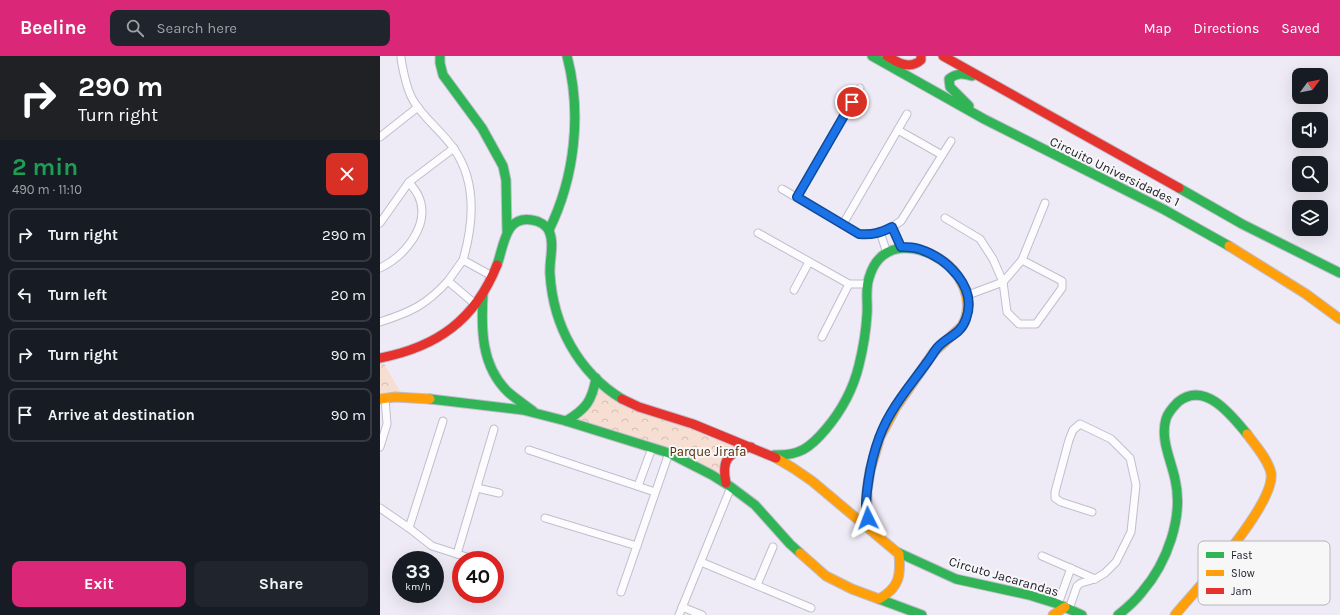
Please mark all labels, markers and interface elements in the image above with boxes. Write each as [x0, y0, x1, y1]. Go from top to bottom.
search box [110, 10, 390, 46]
text: Beeline [20, 17, 86, 39]
icon: search [124, 17, 146, 39]
text: Search here [156, 19, 237, 37]
text: Map [1144, 20, 1172, 37]
text: Directions [1194, 20, 1259, 37]
text: Saved [1281, 20, 1320, 37]
north arrow [1292, 68, 1328, 104]
map controls [1292, 68, 1328, 236]
text: 290 m [78, 70, 163, 103]
icon: right [12, 72, 64, 124]
pin [835, 85, 869, 119]
icon: arrive [841, 91, 863, 113]
text: Turn right [78, 104, 158, 126]
button: sound [1292, 112, 1328, 148]
street label: Circuito Universidades 1 [1048, 134, 1182, 209]
text: 2 min [12, 153, 78, 181]
button: close [326, 153, 368, 195]
button: search [1292, 156, 1328, 192]
text: 490 m · 11:10 [12, 182, 82, 197]
button: layers [1292, 200, 1328, 236]
icon: right [14, 224, 36, 246]
text: Turn right [48, 226, 118, 244]
text: 290 m [322, 226, 366, 244]
icon: left [14, 284, 36, 306]
text: Turn left [48, 286, 107, 304]
text: 20 m [331, 286, 366, 304]
icon: right [14, 344, 36, 366]
text: Turn right [48, 346, 118, 364]
text: 90 m [331, 346, 366, 364]
icon: arrive [14, 404, 36, 426]
text: Arrive at destination [48, 406, 195, 424]
text: 90 m [331, 406, 366, 424]
park label: Parque Jirafa [670, 444, 746, 460]
position arrow [847, 497, 889, 539]
legend [1198, 541, 1330, 605]
text: Fast [1231, 549, 1252, 562]
speed limit sign: 40 [452, 551, 504, 603]
street label: Circuto Jacarandas [947, 554, 1061, 599]
text: 33 [406, 560, 430, 583]
button: Exit [12, 561, 186, 607]
button: Share [194, 561, 368, 607]
text: Slow [1231, 567, 1255, 580]
text: km/h [405, 581, 431, 593]
text: Jam [1231, 585, 1252, 598]

